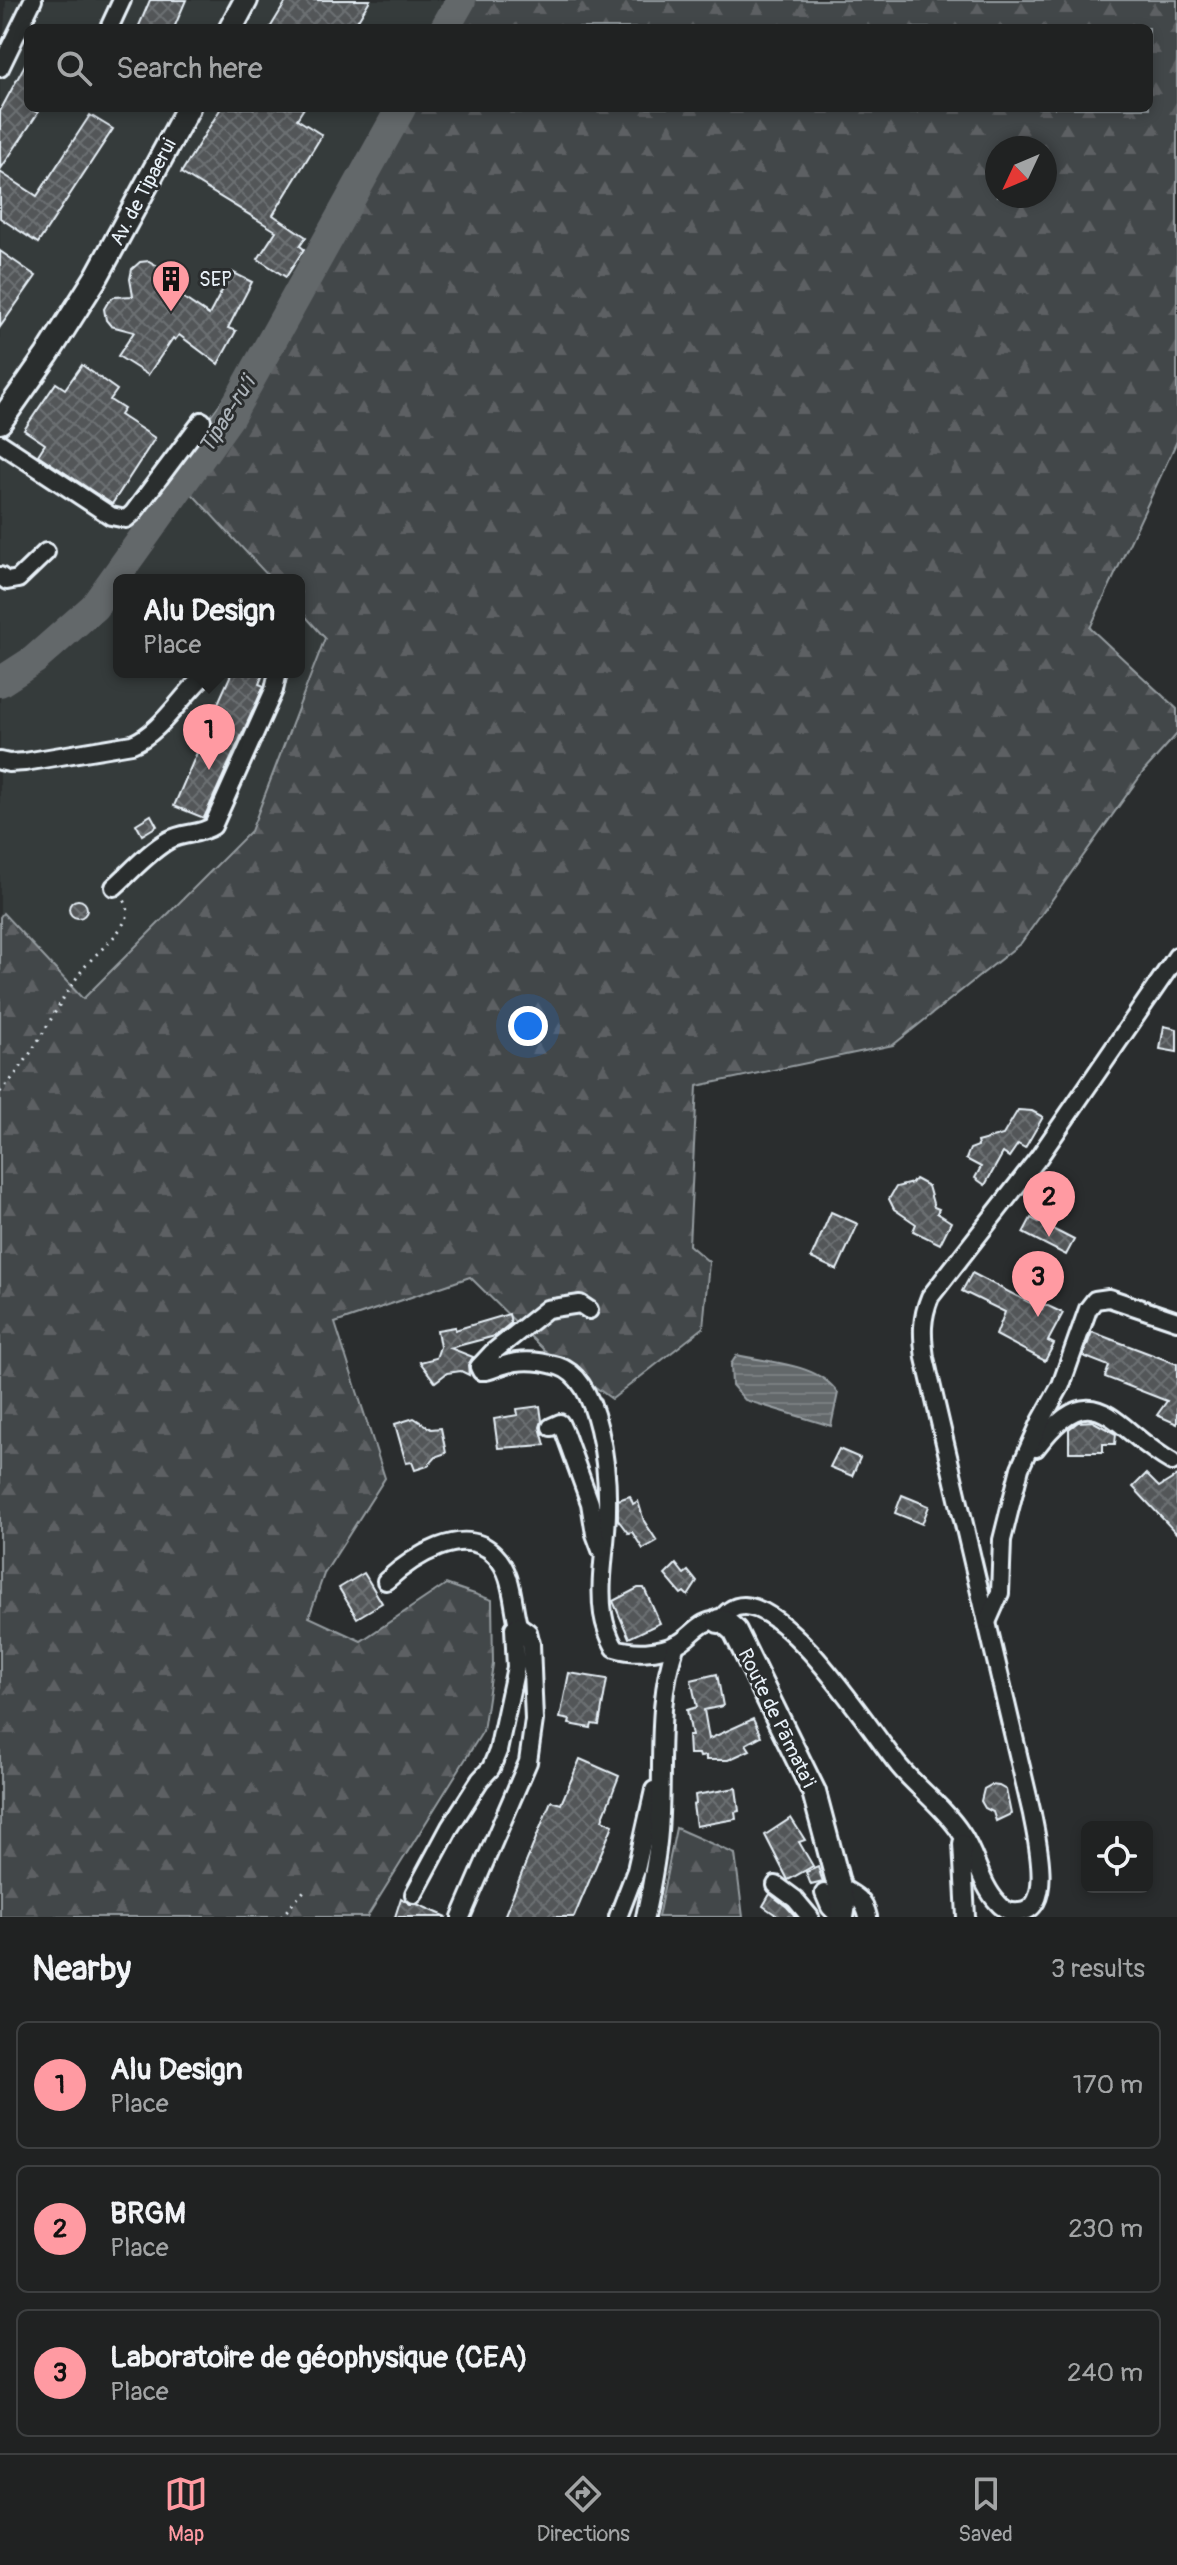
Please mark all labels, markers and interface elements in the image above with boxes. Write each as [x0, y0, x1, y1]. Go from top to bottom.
search box [24, 24, 1153, 112]
icon: search [52, 46, 96, 90]
text: Search here [116, 50, 263, 87]
street label: Av. de Tipaerui [104, 134, 182, 250]
north arrow [985, 136, 1057, 208]
building icon: SEP [150, 258, 192, 313]
place label: SEP [199, 267, 232, 292]
water label: Tipae-ru’i [193, 369, 263, 458]
popup [113, 574, 305, 678]
text: Alu Design [143, 592, 275, 629]
text: Place [143, 629, 201, 661]
pin: 1 [183, 704, 235, 770]
your location [508, 1006, 548, 1046]
pin: 2 [1023, 1171, 1075, 1237]
pin: 3 [1012, 1251, 1064, 1317]
street label: Route de Pāmata'i [733, 1644, 821, 1792]
map controls [1081, 1821, 1153, 1893]
button: locate [1081, 1821, 1153, 1893]
text: Nearby [32, 1948, 131, 1991]
text: 3 results [1051, 1953, 1145, 1985]
text: Alu Design [110, 2051, 243, 2088]
text: 1 [55, 2069, 65, 2101]
text: 170 m [1073, 2069, 1143, 2101]
text: Place [110, 2088, 169, 2120]
text: BRGM [110, 2195, 186, 2232]
text: 2 [53, 2213, 67, 2245]
text: 230 m [1068, 2213, 1143, 2245]
text: Place [110, 2232, 169, 2264]
text: Laboratoire de géophysique (CEA) [110, 2339, 528, 2376]
text: 3 [53, 2357, 67, 2389]
text: 240 m [1067, 2357, 1143, 2389]
text: Place [110, 2376, 169, 2408]
tab: Map [164, 2472, 208, 2548]
tab: Directions [537, 2472, 630, 2548]
tab: Saved [958, 2472, 1013, 2548]

